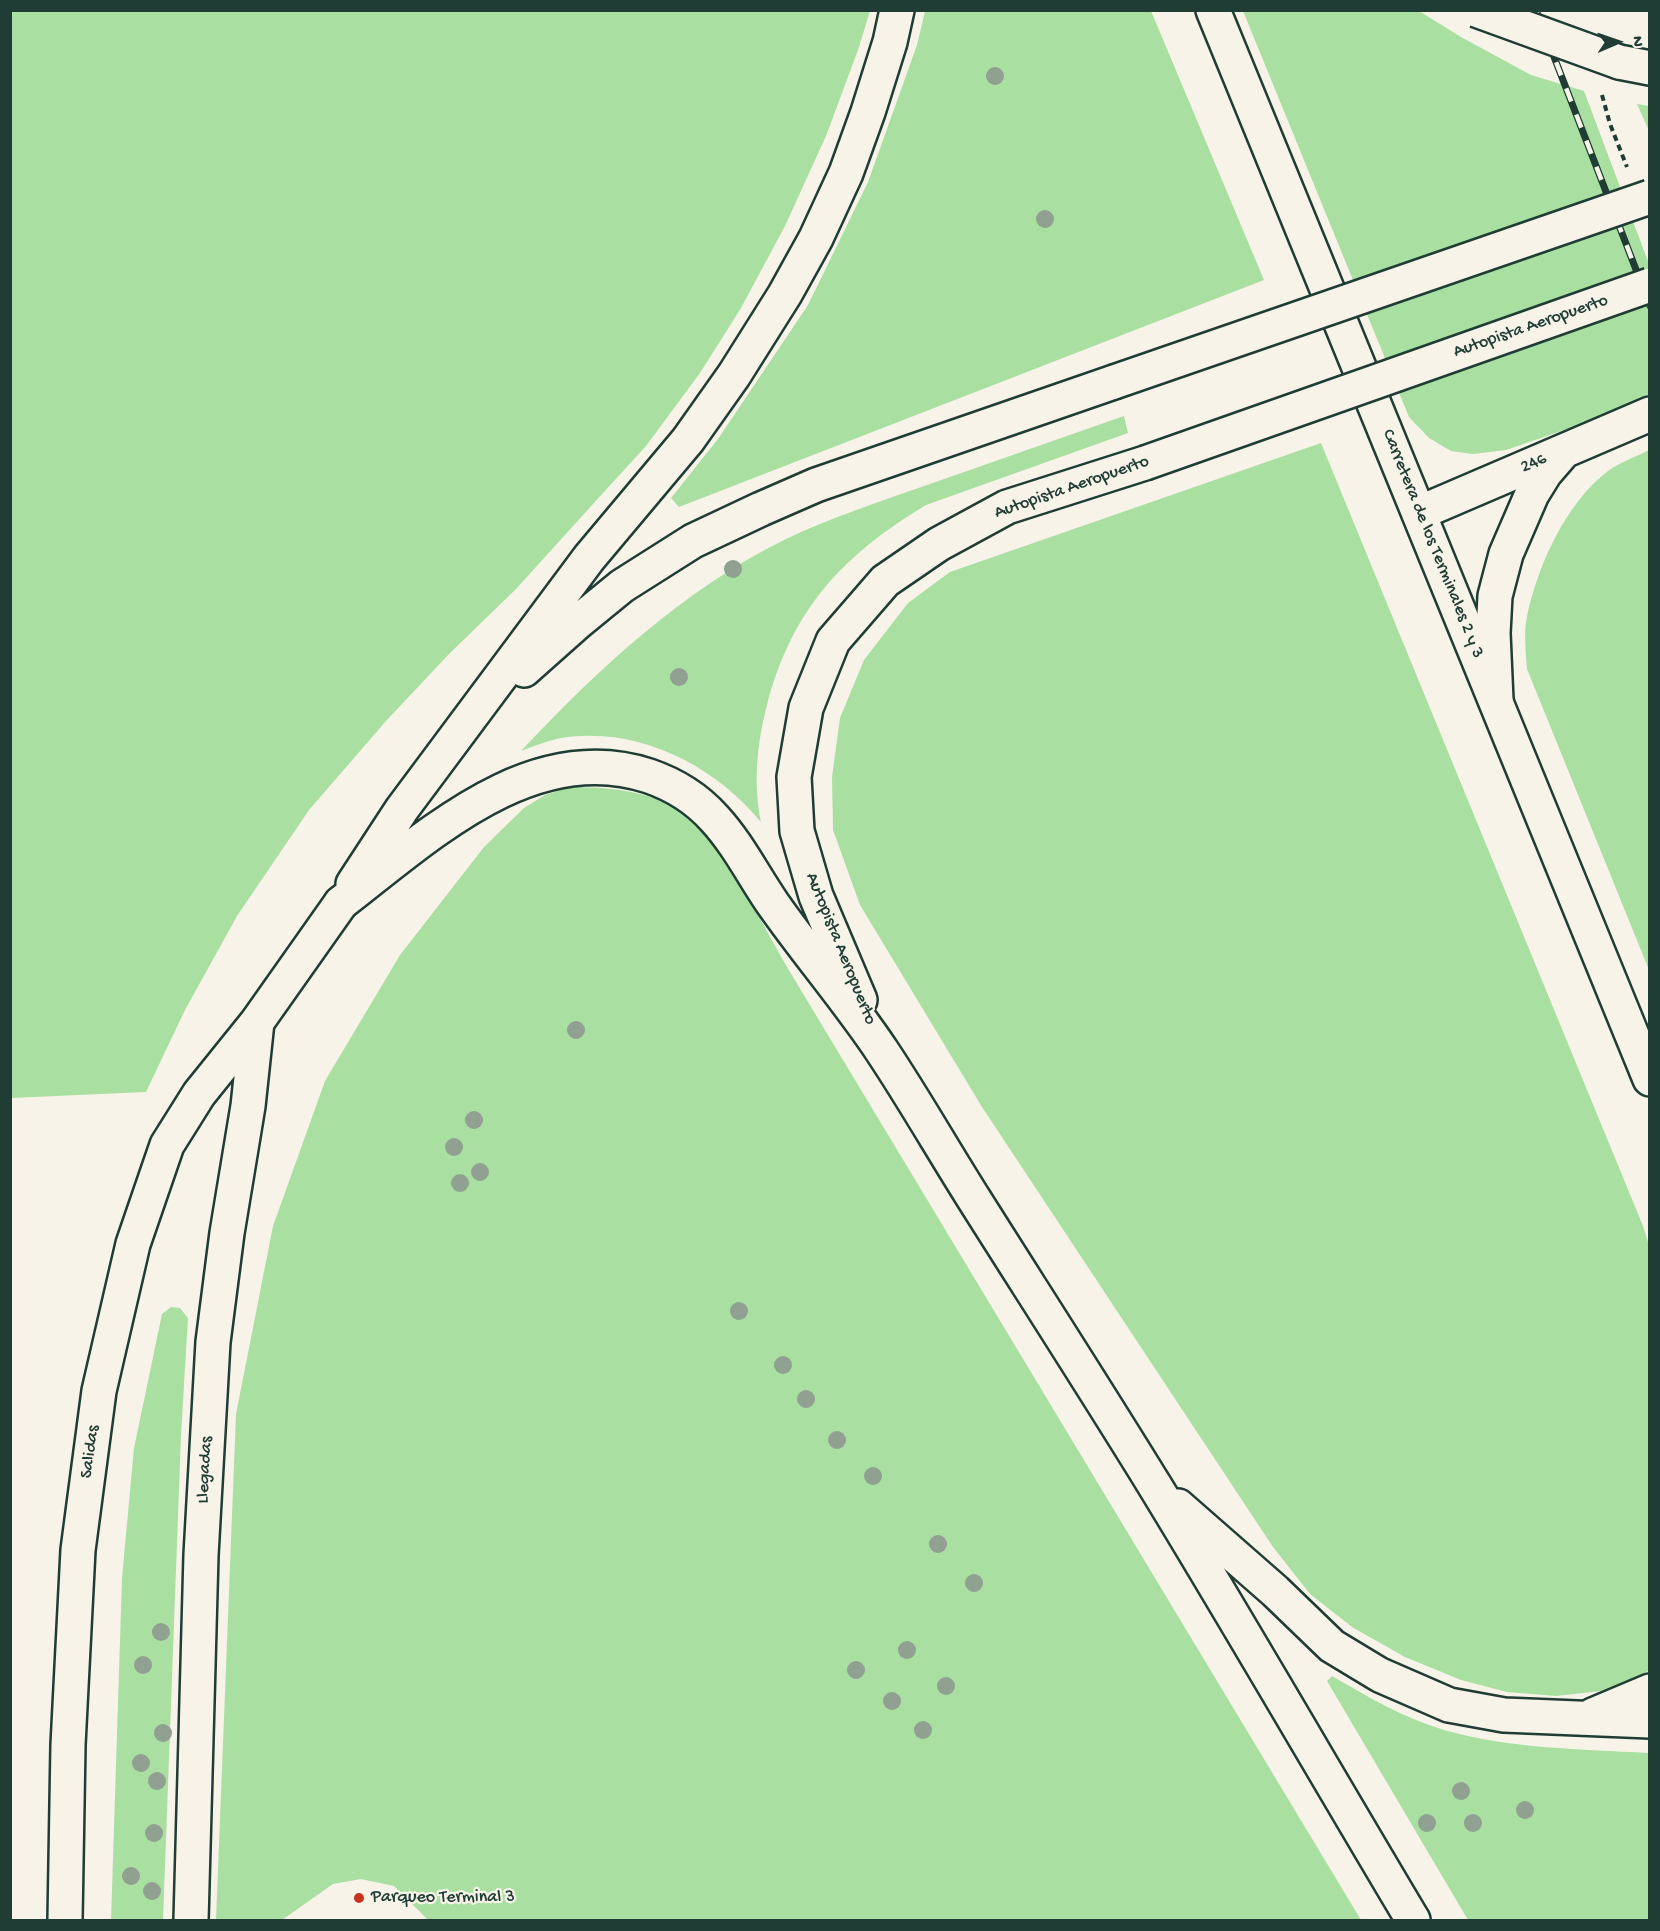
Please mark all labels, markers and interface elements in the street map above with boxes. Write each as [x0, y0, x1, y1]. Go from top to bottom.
north arrow [1588, 12, 1648, 72]
text: N [1627, 36, 1646, 47]
street label: Autopista Aeropuerto [1451, 290, 1611, 364]
street label: Carretera de los Terminales 2 y 3 [1376, 426, 1488, 662]
street label: 246 [1518, 449, 1550, 479]
street label: Autopista Aeropuerto [992, 451, 1152, 525]
street label: Autopista Aeropuerto [800, 870, 880, 1028]
street label: Salidas [77, 1424, 105, 1480]
street label: Llegadas [193, 1436, 219, 1504]
place label: Parqueo Terminal 3 [371, 1887, 515, 1909]
marker: Parqueo Terminal 3 [352, 1891, 366, 1905]

